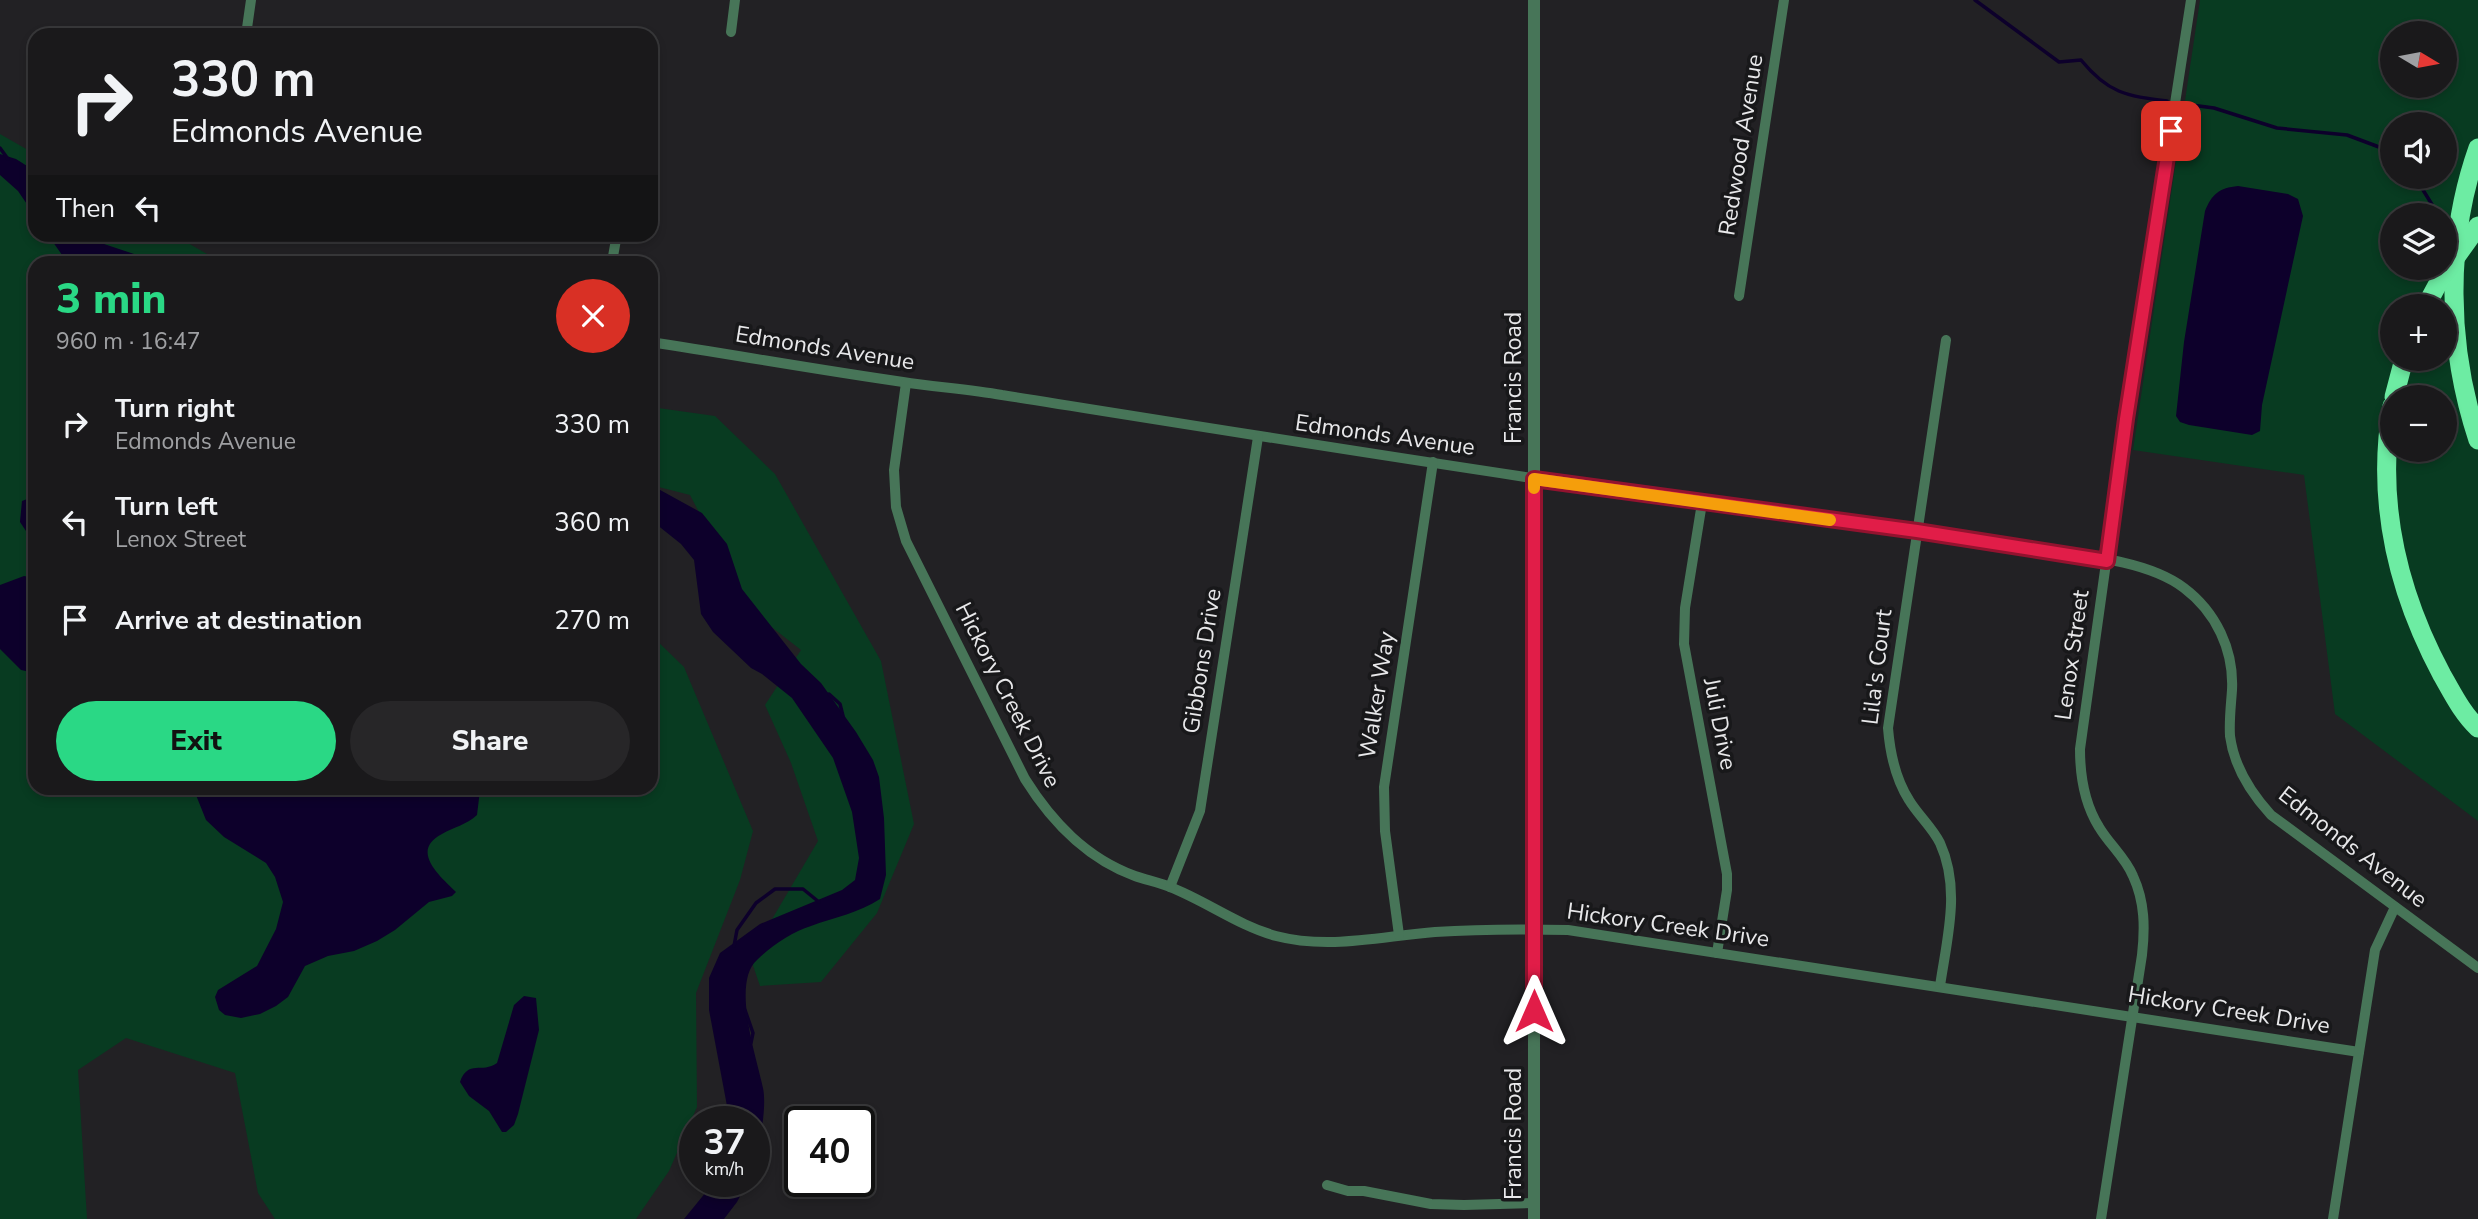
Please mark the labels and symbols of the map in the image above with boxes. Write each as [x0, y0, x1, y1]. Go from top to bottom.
north arrow [2380, 21, 2457, 98]
street label: Redwood Avenue [1711, 52, 1771, 238]
pin [2141, 101, 2201, 161]
street label: Francis Road [1498, 312, 1529, 444]
street label: Edmonds Avenue [733, 319, 917, 377]
street label: Edmonds Avenue [1293, 407, 1477, 463]
street label: Gibbons Drive [1175, 586, 1229, 736]
street label: Lenox Street [2048, 587, 2097, 722]
street label: Hickory Creek Drive [948, 597, 1068, 793]
street label: Lila's Court [1855, 607, 1900, 727]
street label: Walker Way [1352, 629, 1402, 761]
street label: Juli Drive [1696, 674, 1744, 773]
street label: Edmonds Avenue [2272, 779, 2434, 915]
street label: Hickory Creek Drive [1565, 895, 1771, 955]
position arrow [1497, 974, 1571, 1048]
street label: Hickory Creek Drive [2126, 979, 2332, 1041]
street label: Francis Road [1498, 1068, 1529, 1200]
speed limit sign: 40 [784, 1106, 875, 1197]

